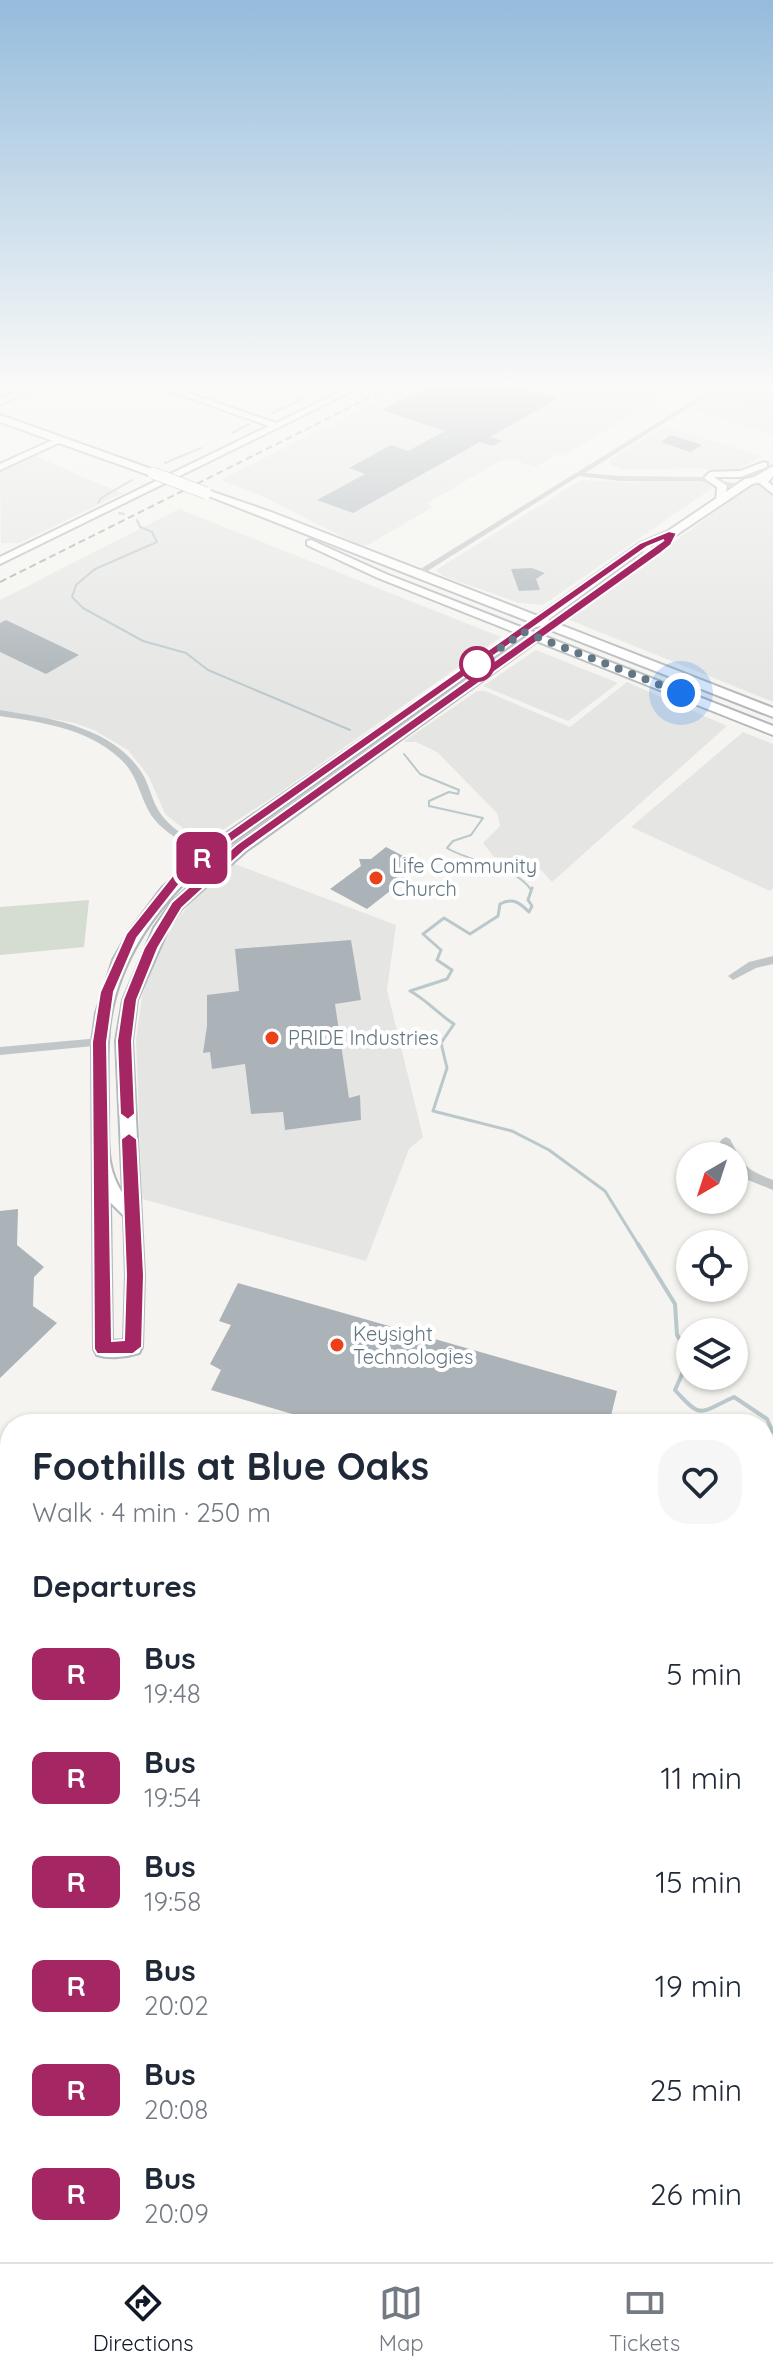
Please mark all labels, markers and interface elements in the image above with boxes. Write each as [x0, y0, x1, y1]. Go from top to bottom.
unlabelled marker [460, 647, 494, 681]
your location [661, 673, 701, 713]
line badge: R [176, 832, 228, 884]
text: R [192, 840, 212, 875]
place label: Life Community Church [392, 853, 537, 901]
marker: Life Community Church [367, 869, 385, 887]
place label: PRIDE Industries [288, 1025, 439, 1050]
marker: PRIDE Industries [263, 1029, 281, 1047]
north arrow [676, 1142, 748, 1214]
map controls [676, 1142, 748, 1390]
button: locate [676, 1230, 748, 1302]
button: layers [676, 1318, 748, 1390]
place label: Keysight Technologies [353, 1321, 473, 1369]
marker: Keysight Technologies [328, 1336, 346, 1354]
button: heart [658, 1440, 742, 1524]
text: Foothills at Blue Oaks [32, 1442, 429, 1490]
text: Walk · 4 min · 250 m [32, 1496, 271, 1529]
text: Departures [32, 1567, 197, 1605]
text: Bus [144, 1639, 196, 1677]
text: 5 min [666, 1655, 742, 1693]
text: R [66, 1656, 86, 1691]
text: 19:48 [144, 1677, 201, 1710]
text: Bus [144, 1743, 196, 1781]
text: 11 min [660, 1759, 742, 1797]
text: R [66, 1760, 86, 1795]
text: 19:54 [144, 1781, 201, 1814]
text: Bus [144, 1847, 196, 1885]
text: 15 min [655, 1863, 742, 1901]
text: R [66, 1864, 86, 1899]
text: 19:58 [144, 1885, 201, 1918]
text: Bus [144, 1951, 196, 1989]
text: 19 min [655, 1967, 742, 2005]
text: R [66, 1968, 86, 2003]
text: 20:02 [144, 1989, 209, 2022]
text: Bus [144, 2055, 196, 2093]
text: 25 min [650, 2071, 742, 2109]
text: R [66, 2072, 86, 2107]
text: 20:08 [144, 2093, 208, 2126]
text: Bus [144, 2159, 196, 2197]
text: 26 min [650, 2175, 742, 2213]
text: R [66, 2176, 86, 2211]
text: 20:09 [144, 2197, 209, 2230]
tab: Directions [93, 2281, 193, 2357]
tab: Map [379, 2281, 424, 2357]
tab: Tickets [609, 2281, 680, 2357]

